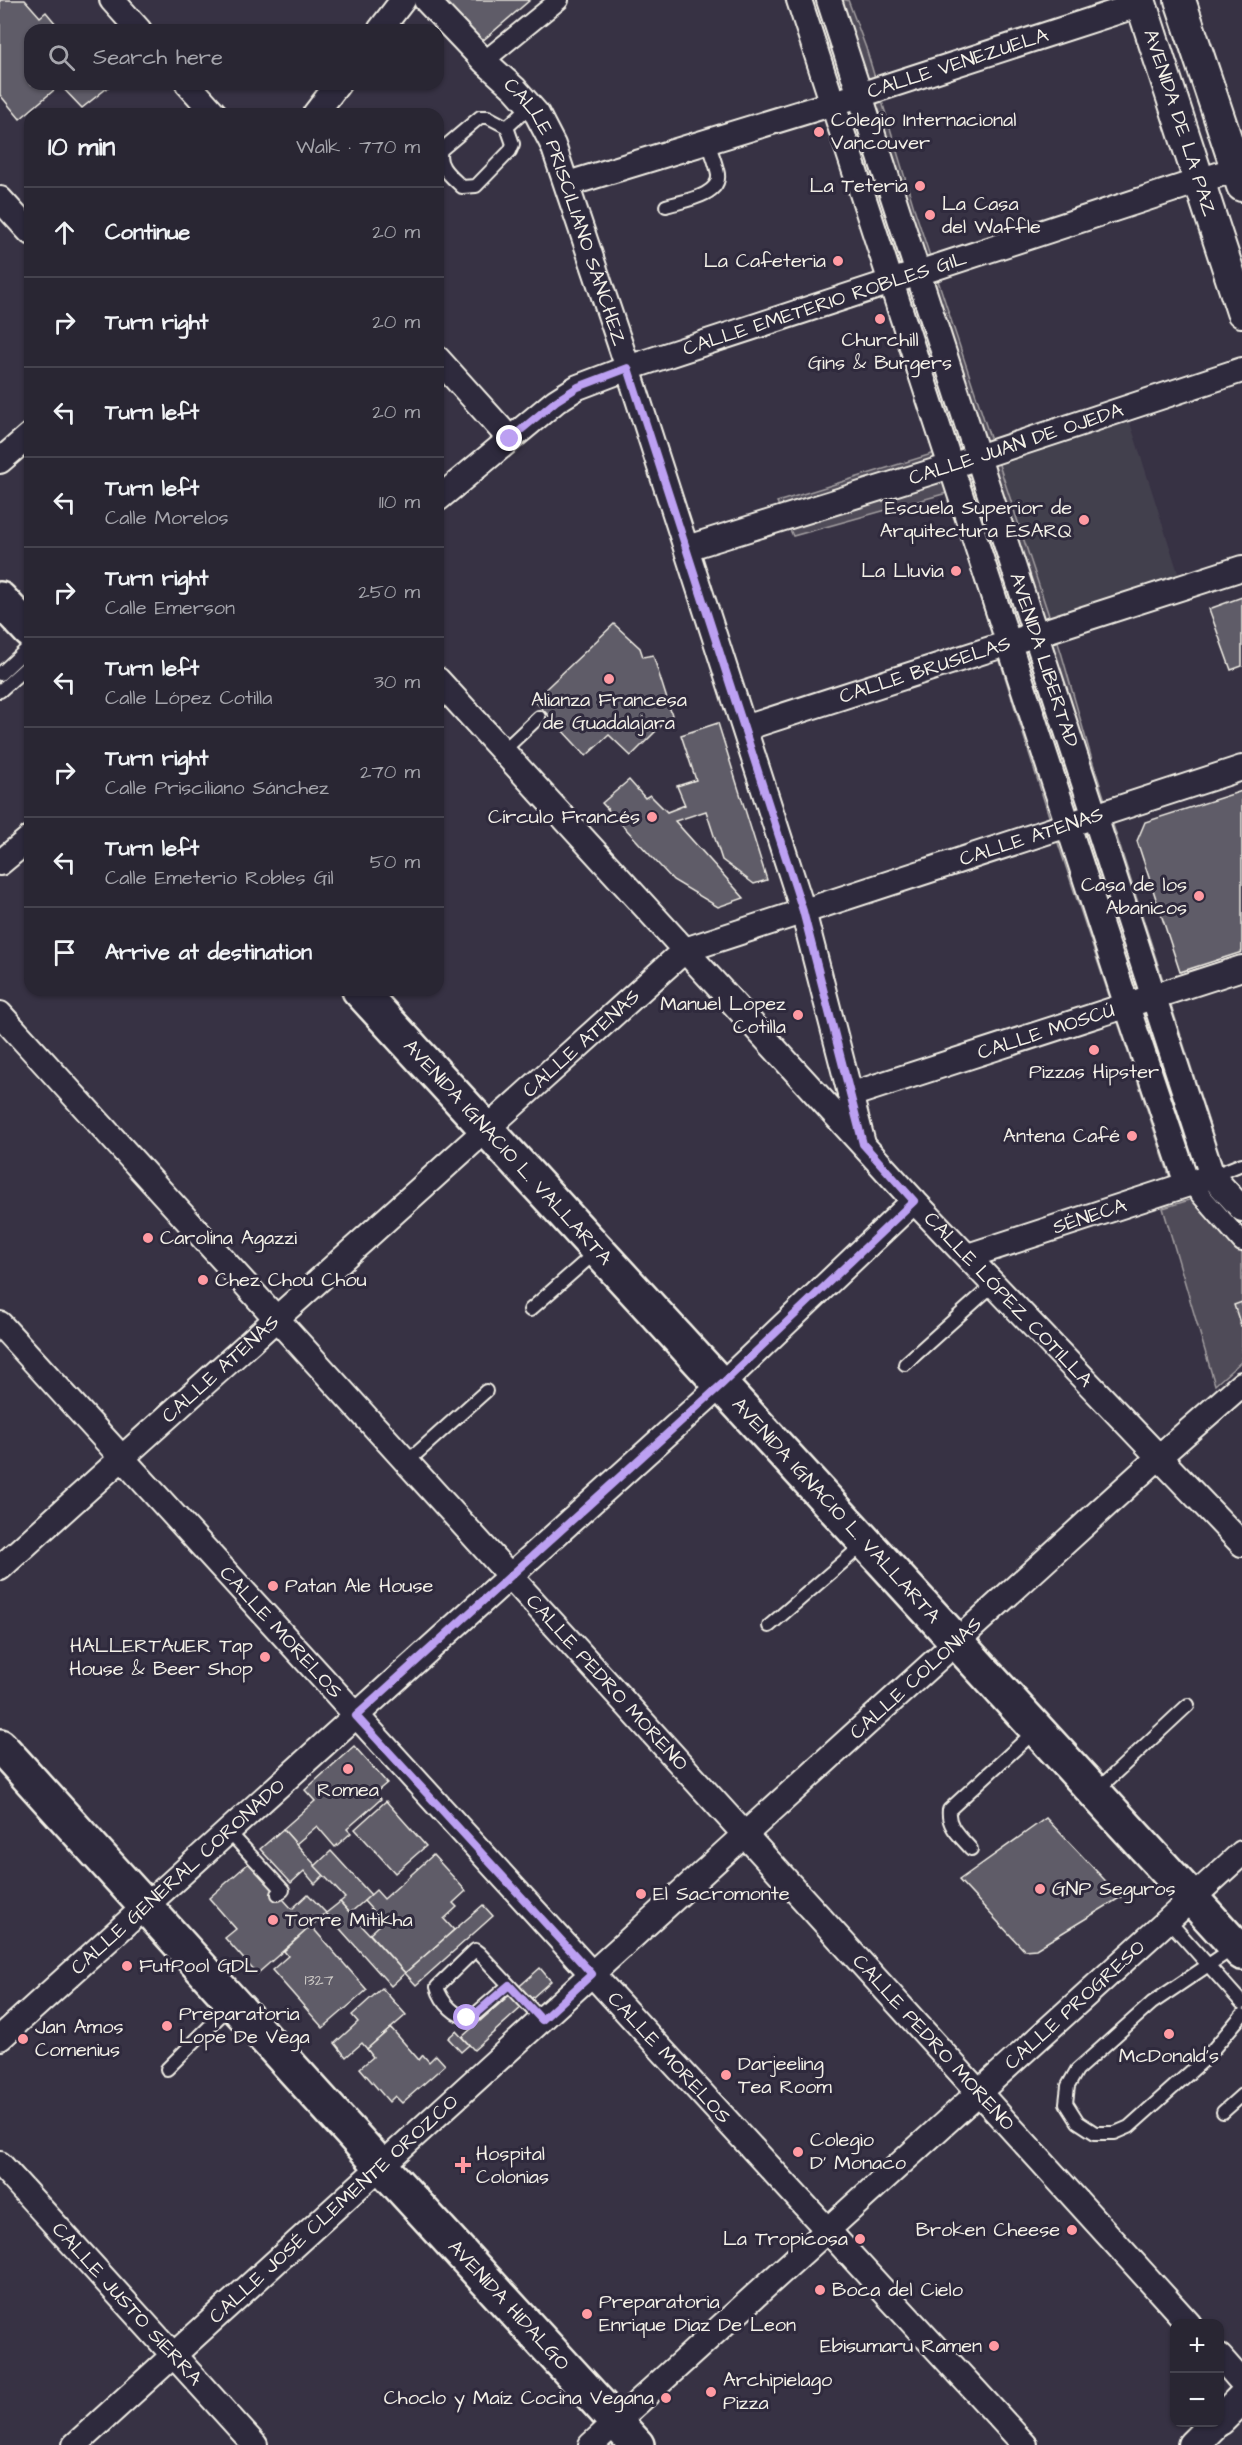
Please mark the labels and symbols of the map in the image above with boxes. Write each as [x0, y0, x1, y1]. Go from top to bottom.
street label: CALLE VENEZUELA [864, 21, 1052, 106]
street label: AVENIDA DE LA PAZ [1136, 25, 1224, 220]
street label: CALLE PRISCILIANO SÁNCHEZ [497, 71, 634, 350]
place label: Colegio Internacional Vancouver [831, 106, 1016, 157]
marker: Colegio Internacional Vancouver [812, 125, 826, 139]
place label: La Teteria [810, 172, 908, 200]
marker: La Teteria [913, 179, 927, 193]
place label: La Casa del Waffle [942, 190, 1041, 241]
marker: La Casa del Waffle [923, 208, 937, 222]
street label: CALLE EMETERIO ROBLES GIL [679, 244, 970, 363]
place label: La Cafeteria [704, 247, 826, 275]
marker: La Cafeteria [831, 254, 845, 268]
marker: Churchill Gins & Burgers [873, 312, 887, 326]
place label: Churchill Gins & Burgers [808, 326, 952, 378]
street label: CALLE JUAN DE OJEDA [905, 396, 1127, 492]
route end [496, 425, 522, 451]
place label: Escuela Superior de Arquitectura ESARQ [880, 494, 1072, 545]
marker: Escuela Superior de Arquitectura ESARQ [1077, 513, 1091, 527]
place label: La Lluvia [861, 557, 944, 585]
marker: La Lluvia [949, 564, 963, 578]
street label: AVENIDA LIBERTAD [1002, 569, 1085, 751]
street label: CALLE BRUSELAS [836, 629, 1014, 711]
marker: Alianza Francesa de Guadalajara [602, 672, 616, 686]
place label: Alianza Francesa de Guadalajara [531, 686, 687, 737]
street label: CALLE ATENAS [956, 800, 1107, 873]
place label: Círculo Francés [488, 803, 640, 831]
marker: Círculo Francés [645, 810, 659, 824]
place label: Casa de los Abanicos [1081, 871, 1187, 922]
marker: Casa de los Abanicos [1192, 889, 1206, 903]
street label: CALLE ATENAS [516, 983, 646, 1104]
place label: Manuel Lopez Cotilla [660, 990, 786, 1041]
street label: CALLE MOSCÚ [974, 996, 1118, 1067]
marker: Manuel Lopez Cotilla [791, 1008, 805, 1022]
street label: AVENIDA IGNACIO L. VALLARTA [397, 1033, 619, 1271]
marker: Pizzas Hipster [1087, 1043, 1101, 1057]
place label: Pizzas Hipster [1029, 1058, 1159, 1086]
place label: Antena Café [1003, 1122, 1120, 1150]
marker: Antena Café [1125, 1129, 1139, 1143]
street label: SÉNECA [1049, 1191, 1130, 1241]
street label: CALLE LÓPEZ COTILLA [917, 1205, 1099, 1394]
place label: Carolina Agazzi [160, 1224, 297, 1253]
marker: Carolina Agazzi [141, 1231, 155, 1245]
place label: Chez Chou Chou [215, 1266, 367, 1294]
marker: Chez Chou Chou [196, 1273, 210, 1287]
street label: CALLE ATENAS [155, 1308, 286, 1430]
street label: AVENIDA IGNACIO L. VALLARTA [725, 1391, 947, 1630]
street label: CALLE MORELOS [213, 1560, 349, 1705]
place label: Patan Ale House [285, 1572, 434, 1600]
marker: Patan Ale House [266, 1579, 280, 1593]
street label: CALLE PEDRO MORENO [519, 1588, 694, 1777]
street label: CALLE COLONIAS [844, 1610, 989, 1746]
place label: HALLERTAUER Tap House & Beer Shop [69, 1632, 253, 1683]
marker: HALLERTAUER Tap House & Beer Shop [258, 1650, 272, 1664]
marker: Romea [341, 1762, 355, 1776]
street label: CALLE GENERAL CORONADO [65, 1772, 291, 1981]
place label: Romea [317, 1776, 379, 1804]
place label: GNP Seguros [1052, 1875, 1176, 1904]
place label: El Sacromonte [653, 1880, 790, 1908]
marker: GNP Seguros [1033, 1882, 1047, 1896]
marker: El Sacromonte [634, 1887, 648, 1901]
place label: Torre Mitikha [285, 1906, 413, 1934]
marker: Torre Mitikha [266, 1913, 280, 1927]
street label: CALLE PROGRESO [998, 1934, 1151, 2076]
street label: CALLE PEDRO MORENO [846, 1948, 1021, 2137]
place label: FutPool GDL [139, 1952, 258, 1980]
marker: FutPool GDL [120, 1959, 134, 1973]
house number: 1327 [304, 1969, 334, 1991]
street label: CALLE MORELOS [601, 1985, 737, 2130]
place label: Preparatoria Lope De Vega [179, 2000, 310, 2052]
route start [453, 2004, 479, 2030]
place label: Jan Amos Comenius [35, 2013, 123, 2064]
marker: Preparatoria Lope De Vega [160, 2019, 174, 2033]
marker: McDonald's [1162, 2027, 1176, 2041]
marker: Jan Amos Comenius [16, 2032, 30, 2046]
place label: McDonald's [1119, 2042, 1219, 2070]
place label: Darjeeling Tea Room [738, 2050, 832, 2101]
marker: Darjeeling Tea Room [719, 2068, 733, 2082]
street label: CALLE JOSÉ CLEMENTE OROZCO [203, 2088, 465, 2330]
place label: Colegio D' Monaco [810, 2126, 906, 2177]
place label: Hospital Colonias [476, 2140, 549, 2191]
marker: Colegio D' Monaco [791, 2145, 805, 2159]
marker: Hospital Colonias [454, 2156, 472, 2174]
street label: CALLE JUSTO SIERRA [45, 2216, 209, 2392]
place label: Broken Cheese [916, 2216, 1060, 2244]
marker: Broken Cheese [1065, 2223, 1079, 2237]
place label: La Tropicosa [723, 2225, 848, 2253]
marker: La Tropicosa [853, 2232, 867, 2246]
street label: AVENIDA HIDALGO [441, 2234, 576, 2377]
place label: Boca del Cielo [832, 2276, 963, 2304]
marker: Boca del Cielo [813, 2283, 827, 2297]
place label: Preparatoria Enrique Diaz De Leon [599, 2288, 796, 2339]
marker: Preparatoria Enrique Diaz De Leon [580, 2307, 594, 2321]
place label: Ebisumaru Ramen [820, 2332, 982, 2360]
marker: Ebisumaru Ramen [987, 2339, 1001, 2353]
place label: Archipielago Pizza [723, 2366, 832, 2417]
place label: Choclo y Maíz Cocina Vegana [384, 2384, 654, 2413]
marker: Archipielago Pizza [704, 2385, 718, 2399]
marker: Choclo y Maíz Cocina Vegana [659, 2391, 673, 2405]

